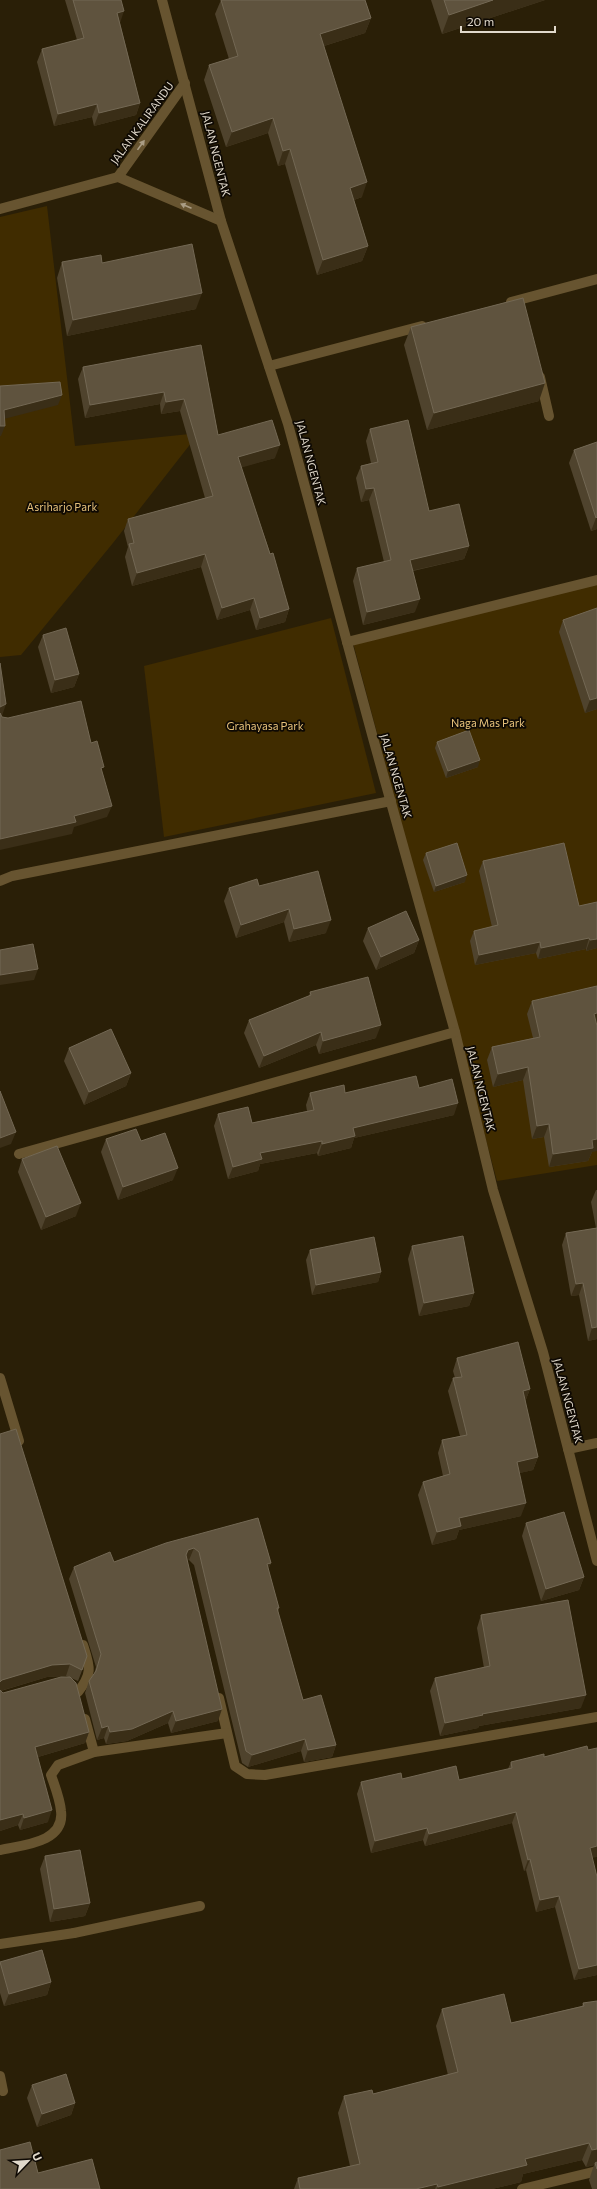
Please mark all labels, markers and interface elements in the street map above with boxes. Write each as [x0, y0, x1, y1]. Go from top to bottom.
scale bar [461, 8, 555, 34]
text: 20 m [467, 14, 494, 28]
street label: JALAN KALIRANDU [107, 79, 177, 167]
street label: JALAN NGENTAK [199, 110, 234, 199]
one-way arrow [137, 140, 145, 151]
one-way arrow [180, 203, 191, 209]
street label: JALAN NGENTAK [293, 419, 329, 508]
park label: Asriharjo Park [27, 500, 97, 513]
park label: Naga Mas Park [451, 716, 525, 729]
park label: Grahayasa Park [226, 719, 304, 732]
street label: JALAN NGENTAK [377, 732, 415, 820]
street label: JALAN NGENTAK [464, 1045, 499, 1134]
street label: JALAN NGENTAK [550, 1357, 586, 1446]
north arrow [8, 2141, 48, 2181]
text: U [30, 2150, 45, 2163]

